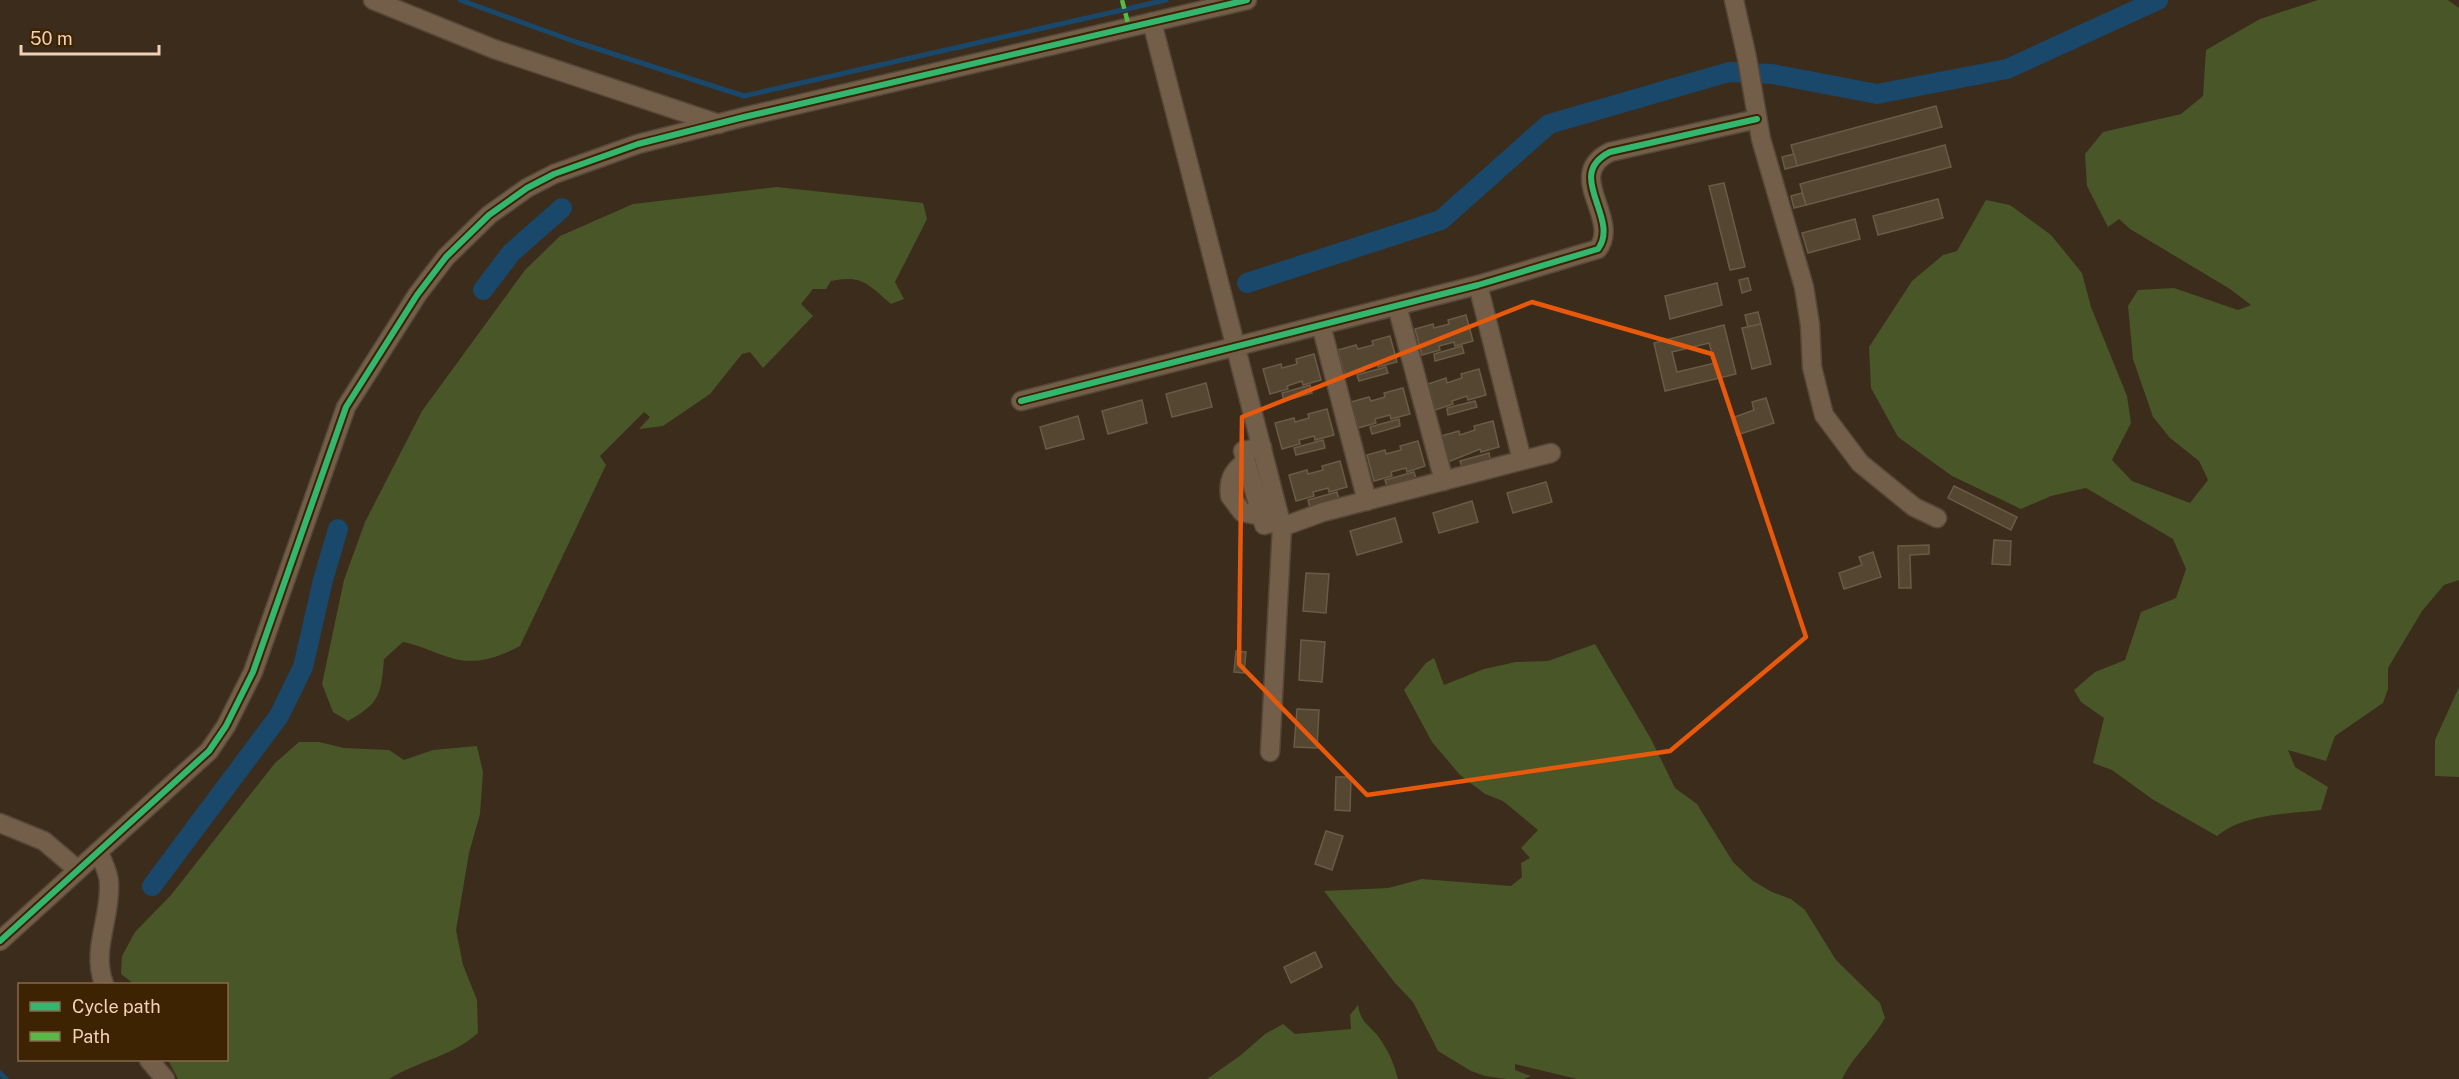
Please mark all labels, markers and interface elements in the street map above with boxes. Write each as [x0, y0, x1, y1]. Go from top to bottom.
scale bar [21, 18, 159, 56]
text: 50 m [30, 28, 73, 49]
legend [18, 983, 228, 1061]
text: Cycle path [72, 996, 161, 1017]
text: Path [72, 1026, 110, 1047]

